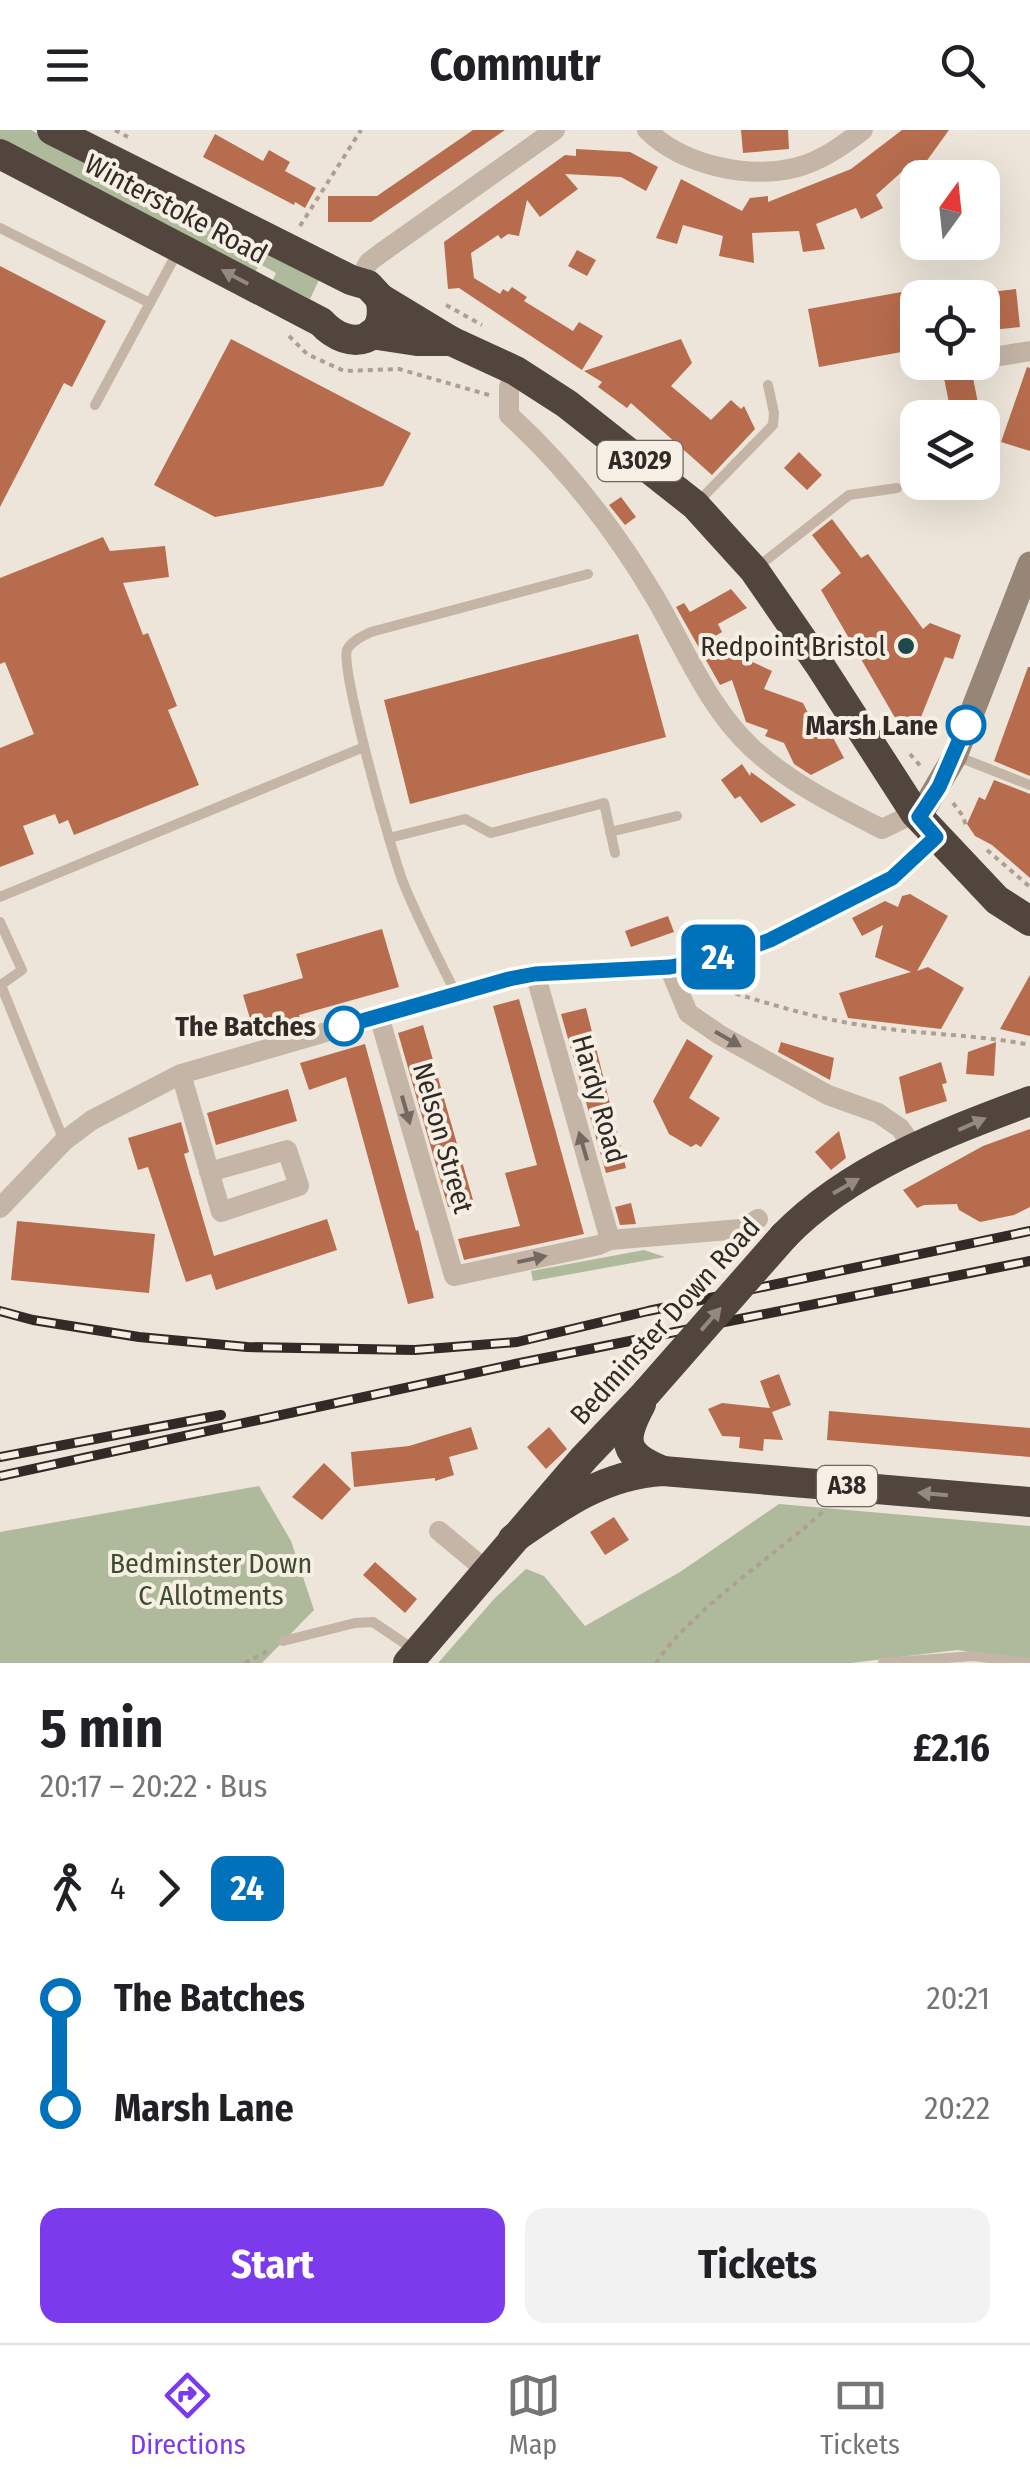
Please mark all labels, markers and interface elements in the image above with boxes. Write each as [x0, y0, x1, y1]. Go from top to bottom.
icon: menu [40, 38, 95, 93]
text: Commutr [429, 38, 601, 92]
icon: search [935, 38, 990, 93]
street label: Winterstoke Road [79, 147, 273, 271]
north arrow [900, 160, 1000, 260]
map controls [900, 160, 1000, 500]
one-way arrow [220, 269, 249, 286]
button: locate [900, 280, 1000, 380]
button: layers [900, 400, 1000, 500]
road number: A3029 [598, 441, 682, 481]
place label: Redpoint Bristol [700, 630, 886, 663]
marker: Redpoint Bristol [895, 635, 917, 657]
marker: Marsh Lane [947, 706, 985, 744]
place label: Marsh Lane [806, 709, 938, 742]
line badge: 24 [673, 924, 763, 990]
text: 24 [701, 936, 735, 978]
marker: The Batches [325, 1007, 363, 1045]
place label: The Batches [175, 1010, 316, 1043]
one-way arrow [714, 1030, 742, 1047]
street label: Hardy Road [565, 1031, 633, 1167]
street label: Nelson Street [406, 1059, 480, 1218]
one-way arrow [399, 1095, 414, 1125]
one-way arrow [957, 1116, 987, 1132]
one-way arrow [575, 1130, 591, 1161]
one-way arrow [831, 1178, 860, 1195]
street label: Bedminster Down Road [563, 1211, 767, 1431]
one-way arrow [517, 1251, 548, 1267]
one-way arrow [700, 1307, 722, 1332]
road number: A38 [817, 1466, 877, 1506]
one-way arrow [916, 1485, 948, 1501]
park label: Bedminster Down C Allotments [110, 1547, 312, 1612]
text: 5 min [40, 1696, 163, 1762]
text: £2.16 [913, 1725, 990, 1771]
text: 20:17 – 20:22 · Bus [40, 1767, 267, 1805]
icon: walk [40, 1861, 95, 1916]
icon: forward [141, 1861, 196, 1916]
text: 24 [231, 1867, 264, 1909]
text: 4 [110, 1869, 126, 1907]
text: The Batches [114, 1975, 305, 2021]
text: 20:21 [927, 1979, 990, 2017]
text: Marsh Lane [114, 2085, 294, 2131]
text: 20:22 [924, 2089, 990, 2127]
button: Start [40, 2208, 505, 2323]
button: Tickets [525, 2208, 990, 2323]
tab: Directions [130, 2368, 246, 2461]
tab: Map [506, 2368, 561, 2461]
tab: Tickets [820, 2368, 900, 2461]

